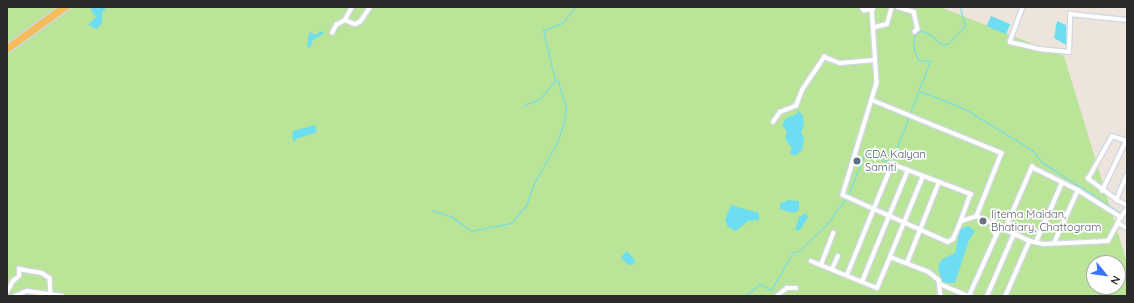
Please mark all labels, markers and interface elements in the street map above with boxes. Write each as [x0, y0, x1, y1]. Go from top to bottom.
place label: CDA Kalyan Samiti [865, 148, 926, 174]
marker: CDA Kalyan Samiti [852, 156, 862, 166]
place label: Ijtema Maidan, Bhatiary, Chattogram [991, 208, 1101, 234]
marker: Ijtema Maidan, Bhatiary, Chattogram [978, 216, 988, 226]
north arrow [1086, 255, 1126, 295]
text: N [1108, 273, 1124, 287]

